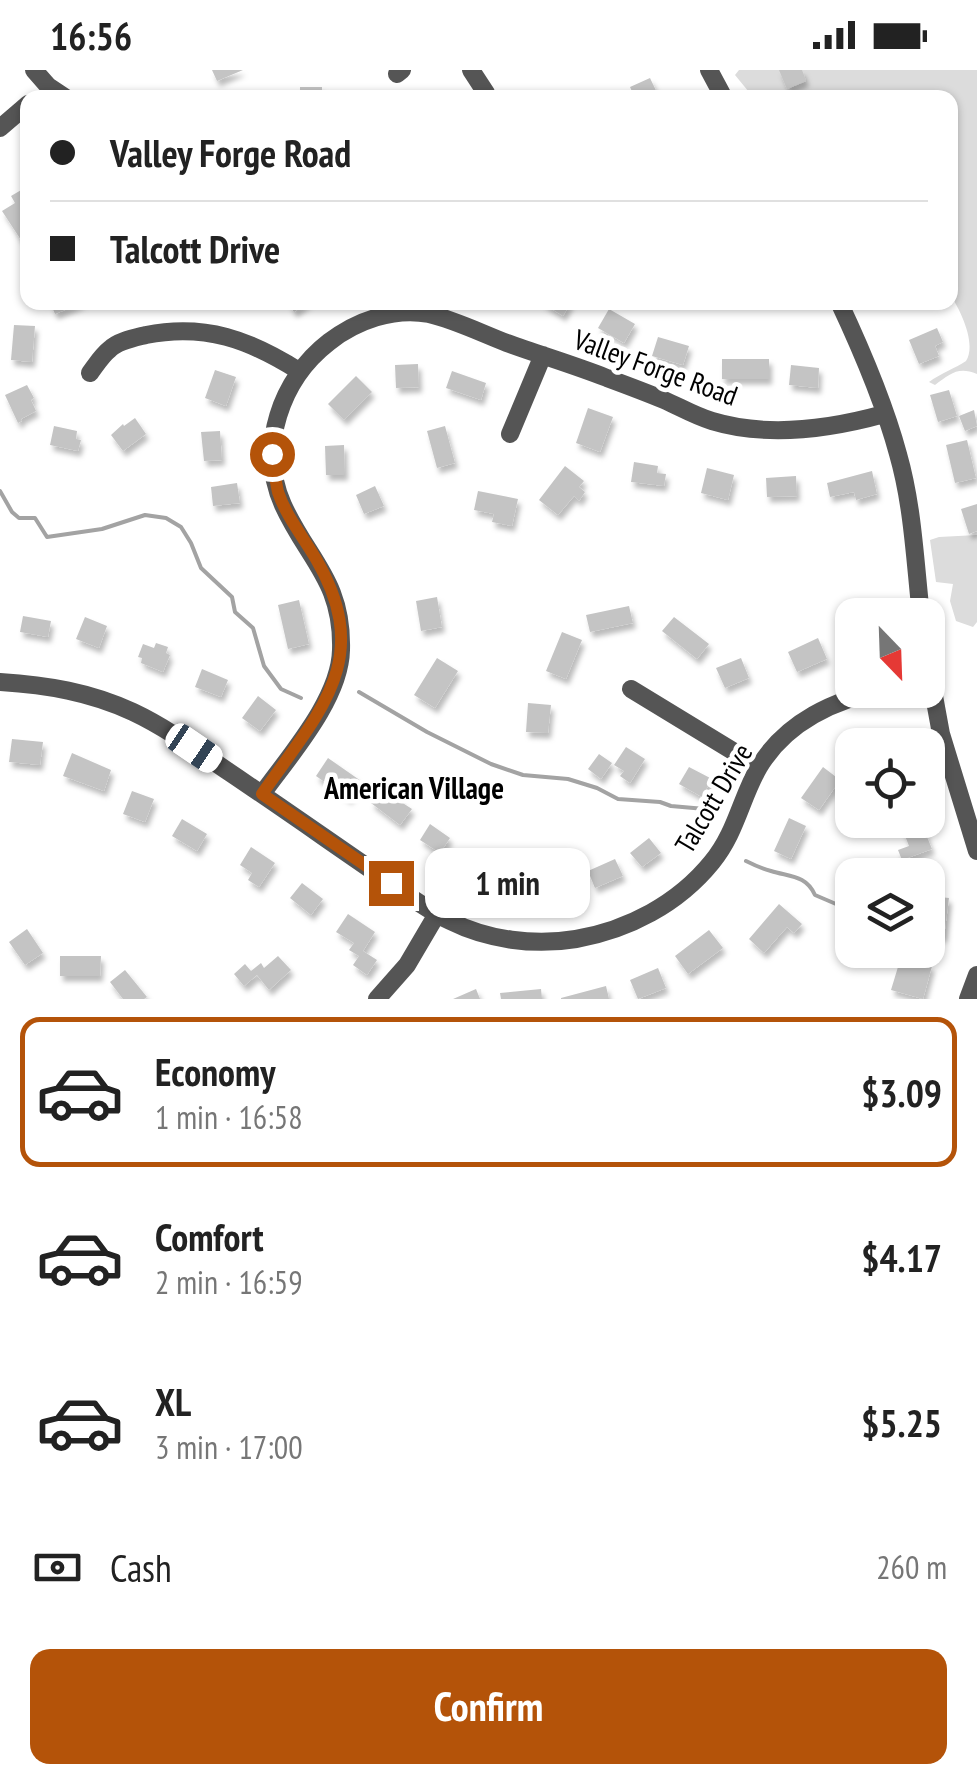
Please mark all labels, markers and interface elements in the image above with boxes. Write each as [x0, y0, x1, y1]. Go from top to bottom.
text: 16:56 [50, 11, 132, 60]
text: Valley Forge Road [110, 128, 351, 177]
text: Talcott Drive [110, 224, 280, 273]
street label: Valley Forge Road [568, 320, 743, 414]
route start [250, 432, 295, 477]
north arrow [835, 598, 945, 708]
map controls [835, 598, 945, 968]
car [161, 719, 227, 777]
button: locate [835, 728, 945, 838]
street label: Talcott Drive [666, 736, 760, 860]
district label: American Village [323, 768, 504, 807]
callout: 1 min [426, 848, 591, 918]
button: layers [835, 858, 945, 968]
route end [369, 861, 414, 906]
text: 1 min [475, 862, 540, 904]
icon: car [35, 1047, 125, 1137]
text: Economy [155, 1047, 275, 1096]
text: $3.09 [861, 1068, 942, 1117]
text: 1 min · 16:58 [155, 1096, 303, 1138]
icon: car [35, 1212, 125, 1302]
text: Comfort [155, 1212, 264, 1261]
text: $4.17 [861, 1233, 942, 1282]
text: 2 min · 16:59 [155, 1261, 303, 1303]
icon: car [35, 1377, 125, 1467]
text: XL [155, 1377, 191, 1426]
text: $5.25 [861, 1398, 942, 1447]
text: 3 min · 17:00 [155, 1426, 303, 1468]
icon: cash [30, 1540, 85, 1595]
text: Cash [110, 1543, 172, 1592]
text: 260 m [876, 1546, 947, 1588]
button: Confirm [30, 1649, 947, 1764]

